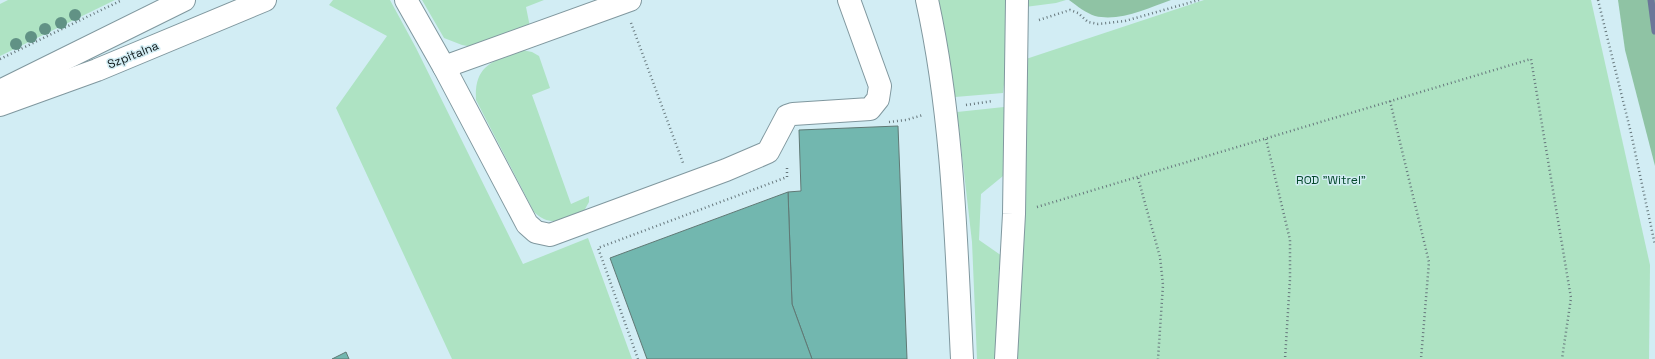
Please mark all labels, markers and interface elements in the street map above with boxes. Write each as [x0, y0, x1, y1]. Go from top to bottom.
street label: Szpitalna [105, 37, 161, 73]
park label: ROD "Witrel" [1296, 172, 1366, 188]

